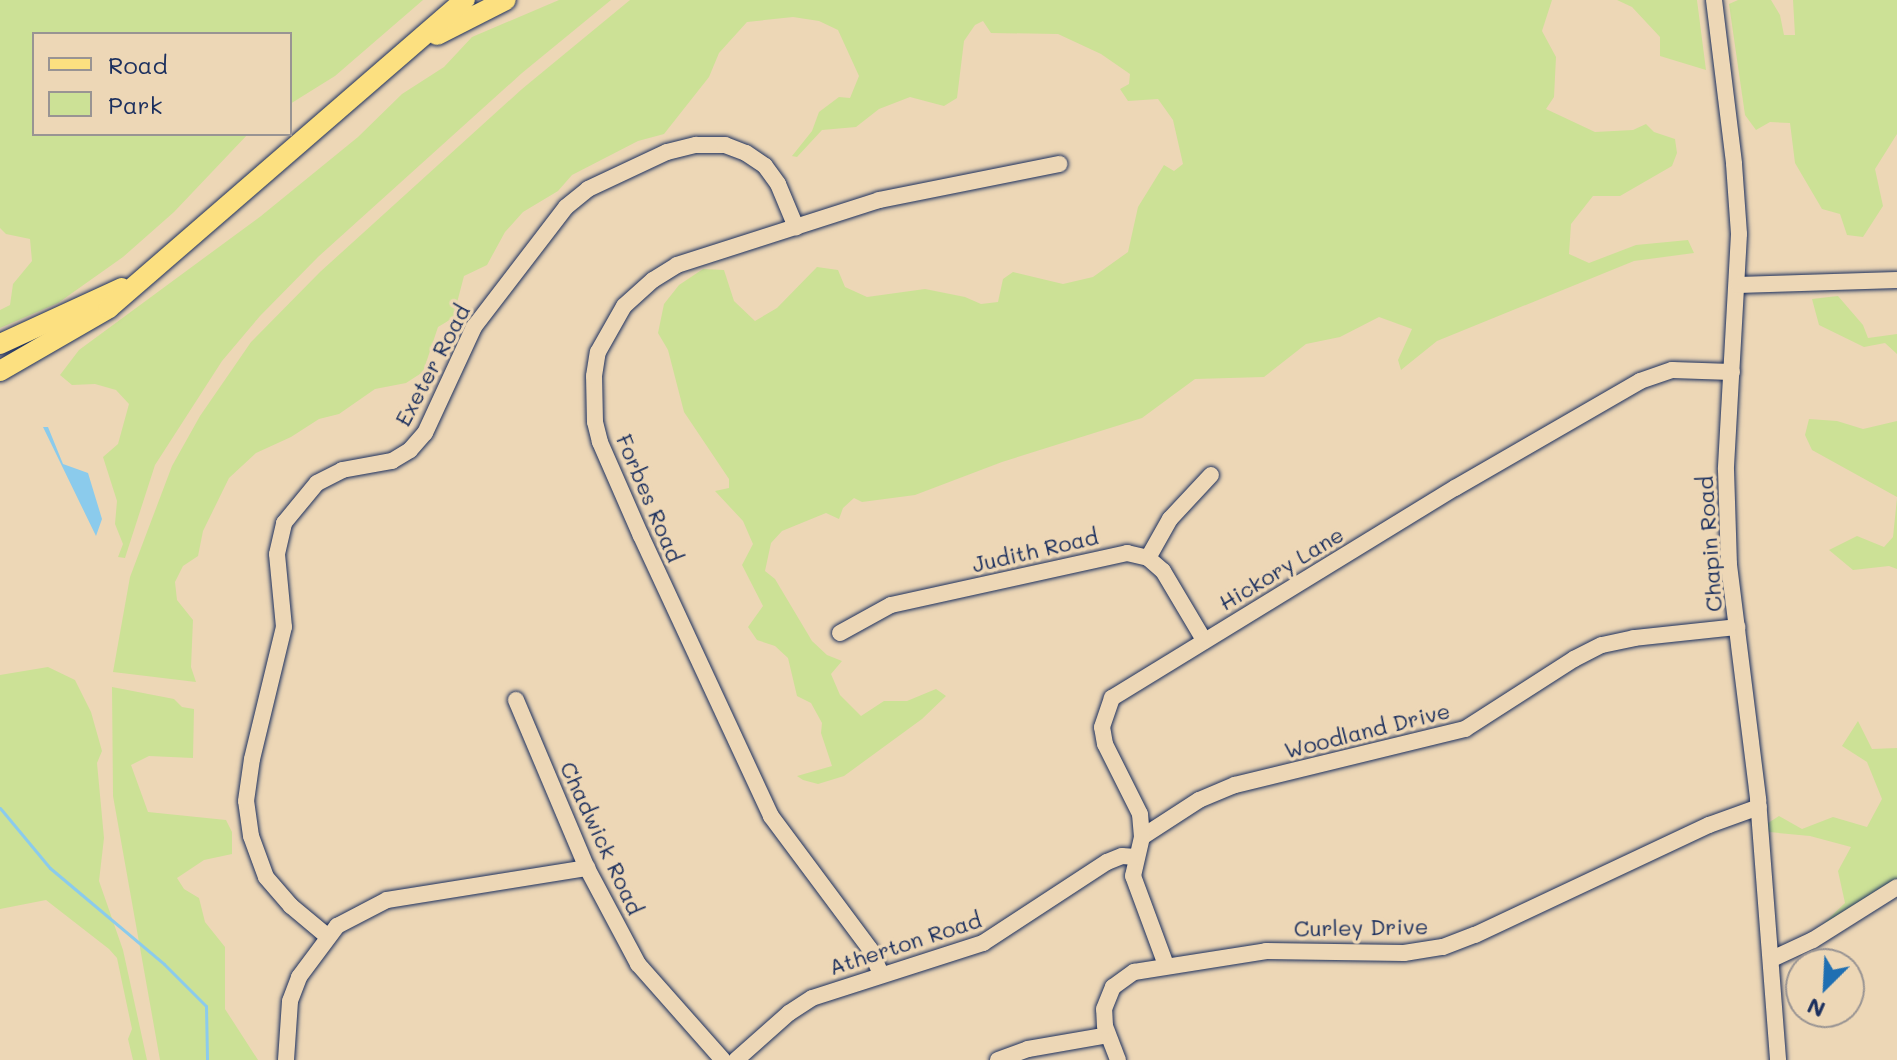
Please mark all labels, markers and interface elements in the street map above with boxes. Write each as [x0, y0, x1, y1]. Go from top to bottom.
legend [32, 32, 292, 136]
text: Road [108, 49, 168, 80]
text: Park [108, 89, 162, 120]
street label: Exeter Road [389, 300, 475, 430]
street label: Forbes Road [611, 430, 689, 566]
street label: Chapin Road [1691, 475, 1727, 613]
street label: Hickory Lane [1214, 520, 1348, 616]
street label: Judith Road [969, 523, 1101, 577]
street label: Woodland Drive [1281, 697, 1453, 763]
street label: Chadwick Road [555, 757, 649, 919]
street label: Atherton Road [825, 906, 985, 980]
street label: Curley Drive [1293, 913, 1429, 941]
north arrow [1785, 948, 1865, 1028]
text: N [1802, 992, 1829, 1025]

